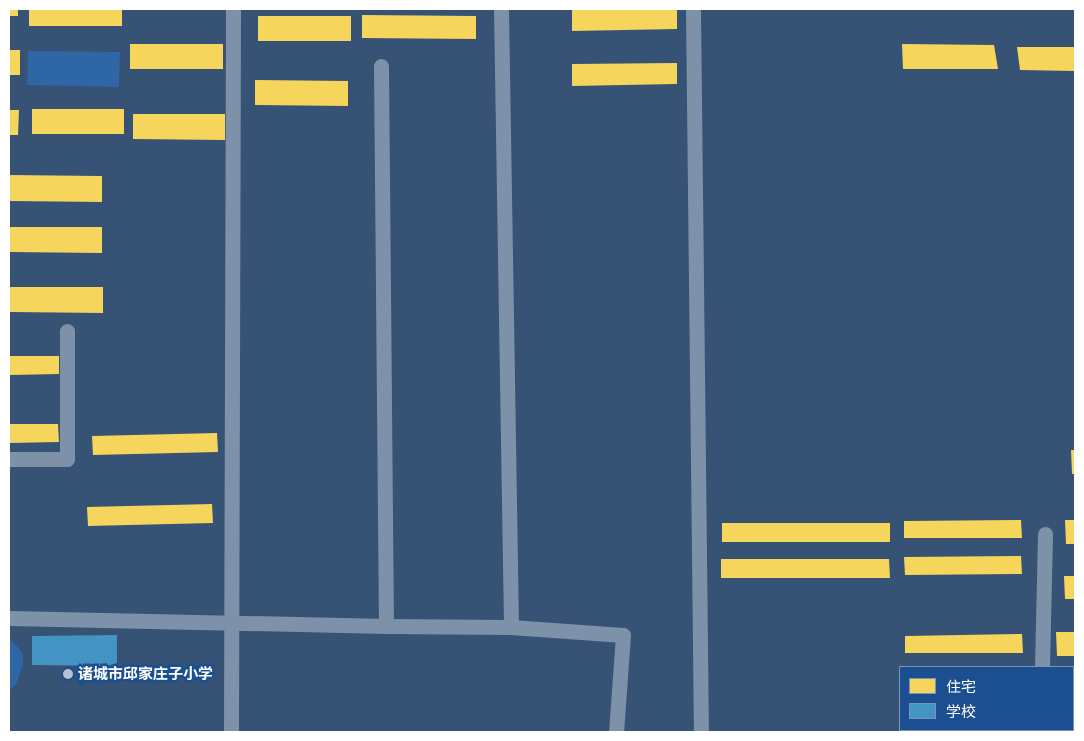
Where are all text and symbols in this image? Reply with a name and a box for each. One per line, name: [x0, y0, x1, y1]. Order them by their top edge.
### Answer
place label: 诸城市邱家庄子小学: [78, 665, 213, 683]
legend: [899, 666, 1074, 731]
marker: 诸城市邱家庄子小学: [62, 668, 74, 680]
text: 住宅: [946, 677, 976, 696]
text: 学校: [946, 702, 976, 721]

